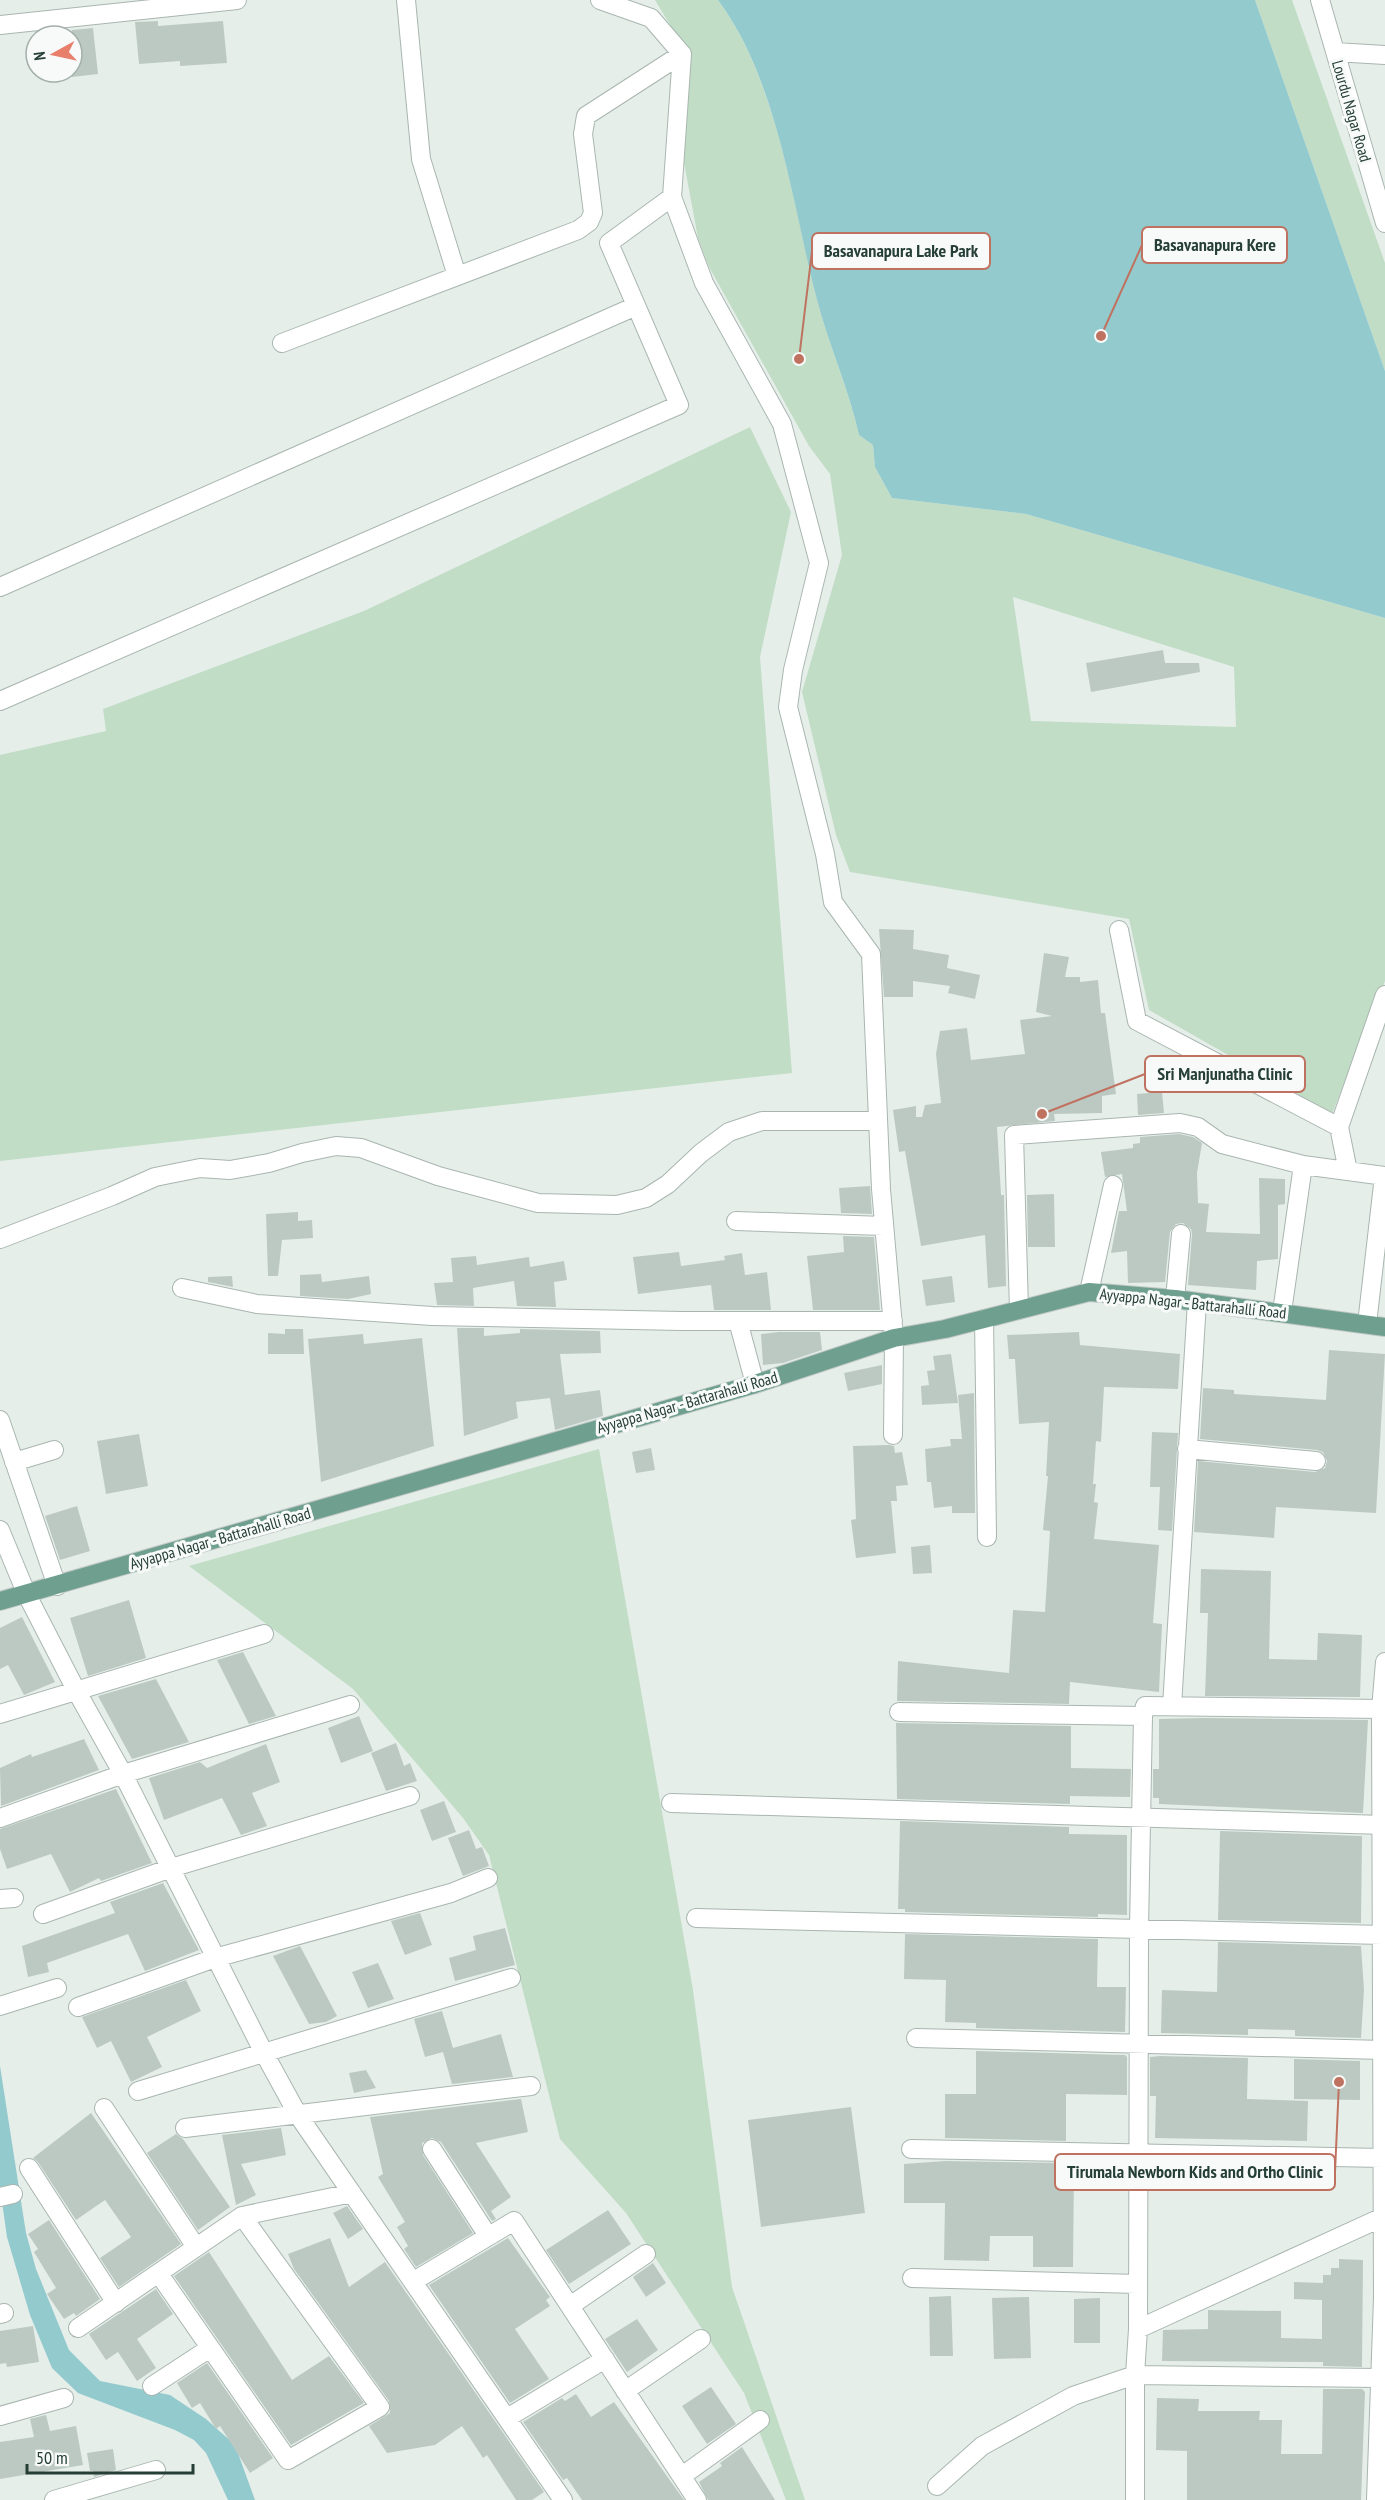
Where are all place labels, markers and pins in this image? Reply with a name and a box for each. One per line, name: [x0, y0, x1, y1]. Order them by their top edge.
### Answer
callout: Basavanapura Kere: [1142, 227, 1287, 263]
callout: Basavanapura Lake Park: [812, 233, 990, 269]
callout: Sri Manjunatha Clinic: [1145, 1056, 1305, 1092]
callout: Tirumala Newborn Kids and Ortho Clinic: [1055, 2154, 1335, 2190]

